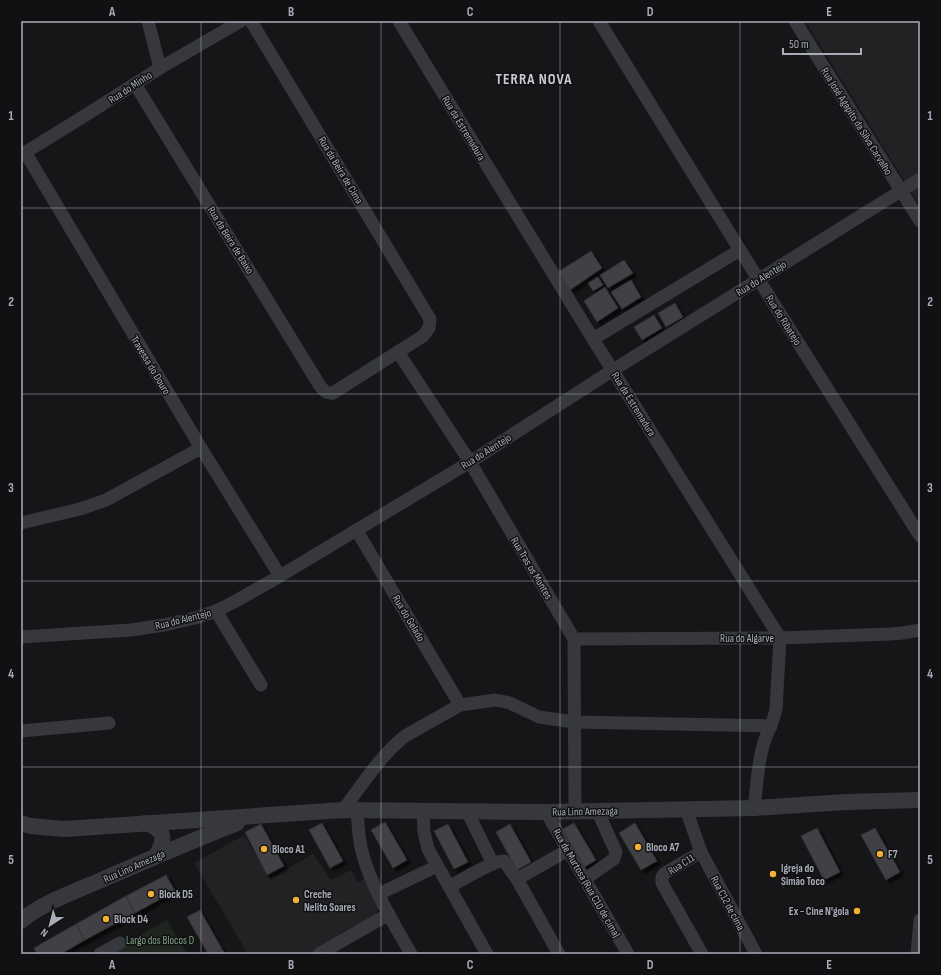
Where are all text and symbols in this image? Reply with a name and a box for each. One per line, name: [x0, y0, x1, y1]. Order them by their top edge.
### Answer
text: A: [108, 4, 116, 20]
text: B: [288, 4, 294, 20]
text: C: [467, 4, 474, 20]
text: D: [647, 4, 654, 20]
text: E: [826, 4, 832, 20]
scale bar: [783, 30, 861, 56]
text: 50 m: [789, 37, 809, 52]
street label: Rua José Agapito da Silva Carvalho: [818, 65, 895, 178]
street label: Rua do Minho: [106, 68, 155, 106]
district label: TERRA NOVA: [496, 70, 572, 89]
street label: Rua da Estremadura: [439, 94, 488, 163]
text: 1: [8, 108, 14, 124]
text: 1: [927, 108, 933, 124]
street label: Rua da Beira de Cima: [315, 134, 366, 206]
street label: Rua da Beira de Baixo: [205, 204, 257, 277]
street label: Rua do Alentejo: [734, 258, 789, 299]
street label: Rua do Ribatejo: [763, 293, 804, 348]
text: 2: [8, 294, 14, 310]
text: 2: [927, 294, 933, 310]
street label: Travessa do Douro: [128, 334, 173, 397]
street label: Rua da Estremadura: [609, 370, 658, 439]
street label: Rua do Alentejo: [459, 431, 514, 472]
text: 3: [8, 480, 14, 496]
text: 3: [927, 480, 933, 496]
street label: Rua Tras os Montes: [508, 535, 555, 602]
street label: Rua do Gelado: [390, 593, 428, 644]
street label: Rua do Alentejo: [154, 606, 213, 633]
street label: Rua do Algarve: [720, 632, 774, 645]
text: 4: [8, 666, 14, 682]
text: 4: [927, 666, 933, 682]
street label: Rua Lino Amezaga: [552, 804, 618, 819]
street label: Rua de Murtosa (Rua C10 de cima): [550, 827, 623, 940]
place label: Bloco A7: [646, 841, 680, 854]
marker: Bloco A7: [633, 842, 643, 852]
place label: Bloco A1: [272, 843, 306, 856]
marker: Bloco A1: [259, 844, 269, 854]
street label: Rua Lino Amezaga: [101, 847, 167, 886]
place label: F7: [888, 848, 898, 861]
marker: F7: [875, 849, 885, 859]
street label: Rua C11: [666, 851, 697, 878]
text: 5: [8, 852, 14, 868]
text: 5: [927, 852, 933, 868]
place label: Igreja do Simão Toco: [781, 862, 825, 888]
marker: Igreja do Simão Toco: [768, 869, 778, 879]
street label: Rua C12 de cima: [708, 874, 747, 933]
place label: Block D5: [159, 888, 193, 901]
place label: Creche Nelito Soares: [304, 888, 356, 914]
marker: Block D5: [146, 889, 156, 899]
marker: Creche Nelito Soares: [291, 895, 301, 905]
north arrow: [30, 905, 70, 945]
place label: Ex - Cine N'gola: [789, 905, 849, 918]
marker: Ex - Cine N'gola: [852, 906, 862, 916]
place label: Block D4: [114, 913, 148, 926]
marker: Block D4: [101, 914, 111, 924]
text: N: [38, 926, 51, 940]
park label: Largo dos Blocos D: [126, 934, 194, 947]
text: A: [108, 957, 116, 973]
text: B: [288, 957, 294, 973]
text: C: [467, 957, 474, 973]
text: D: [647, 957, 654, 973]
text: E: [826, 957, 832, 973]

